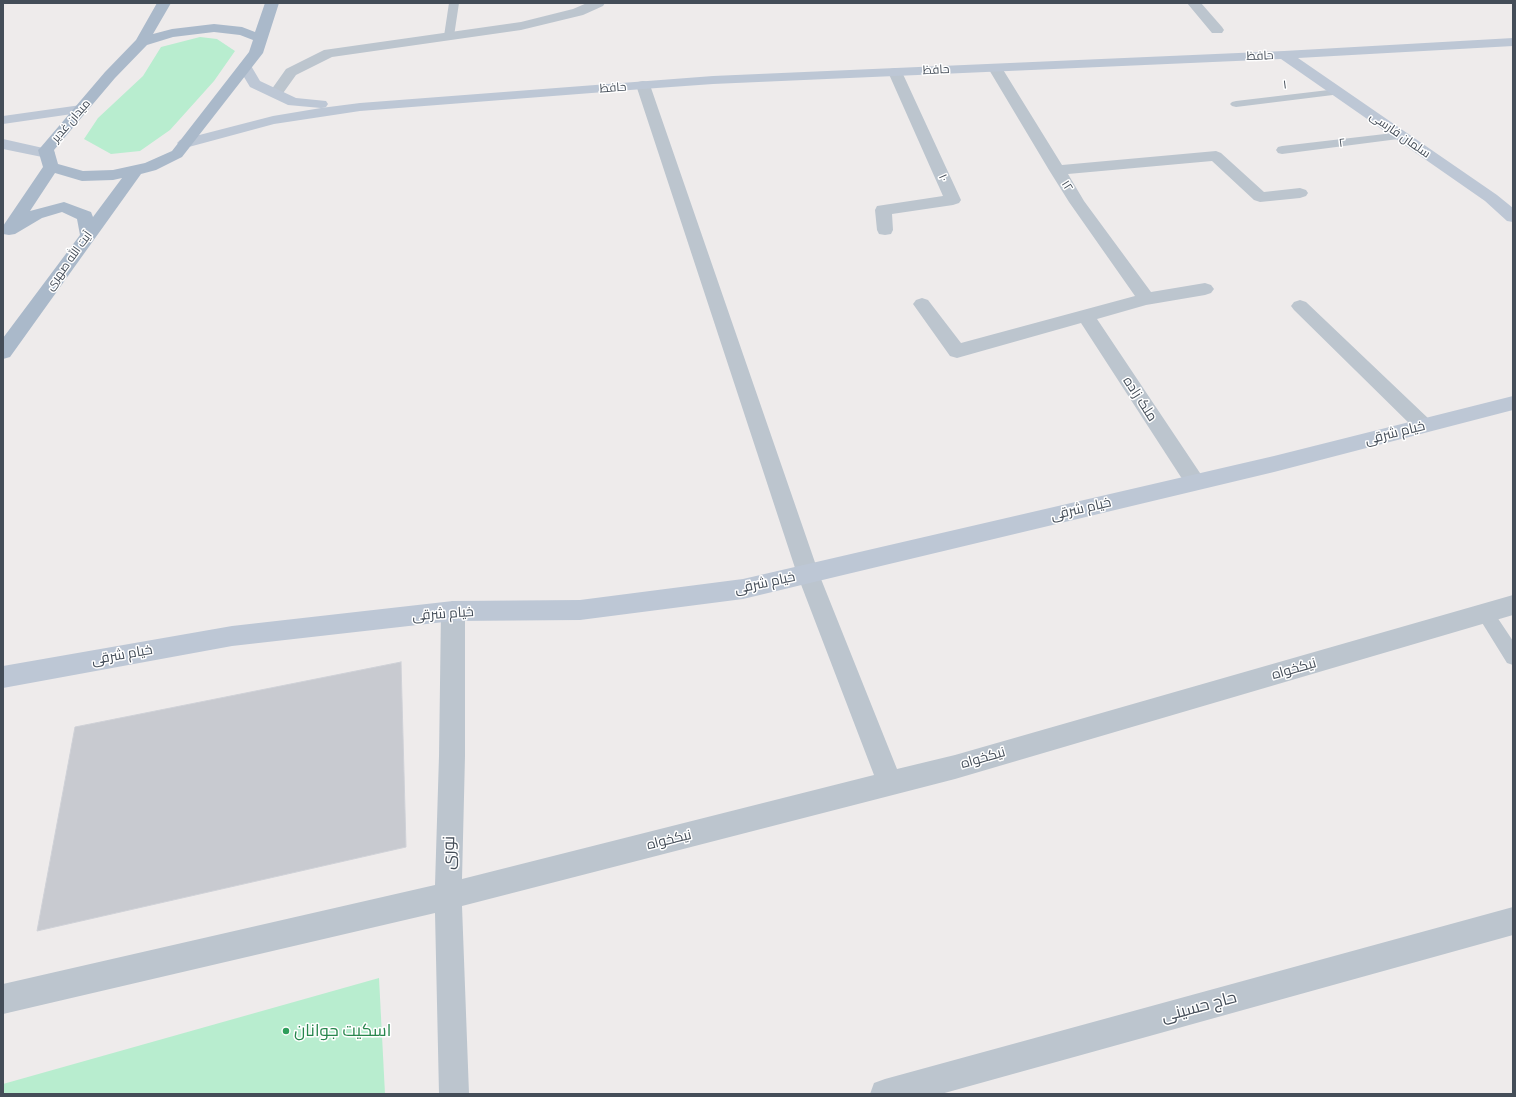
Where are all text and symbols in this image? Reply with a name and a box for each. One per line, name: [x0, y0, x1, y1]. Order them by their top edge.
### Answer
street label: حافظ: [1246, 48, 1274, 64]
street label: حافظ: [922, 62, 950, 78]
street label: ۱: [1282, 78, 1288, 92]
street label: حافظ: [599, 80, 627, 96]
street label: میدان غدیر: [49, 97, 93, 145]
street label: سلمان فارسی: [1367, 109, 1433, 161]
street label: ۲: [1338, 135, 1346, 151]
street label: ۱۰: [935, 172, 951, 184]
street label: ۱۲: [1058, 178, 1076, 194]
street label: آیت الله صهری: [43, 229, 95, 293]
street label: ملک زاده: [1119, 373, 1161, 425]
street label: خیام شرقی: [1363, 417, 1427, 449]
street label: خیام شرقی: [1049, 494, 1113, 524]
street label: خیام شرقی: [733, 568, 797, 598]
street label: خیام شرقی: [412, 603, 474, 625]
street label: خیام شرقی: [90, 641, 154, 669]
street label: نیکخواه: [1270, 655, 1318, 683]
street label: نیکخواه: [959, 744, 1007, 772]
street label: نیکخواه: [645, 826, 693, 854]
street label: نوری: [439, 836, 459, 870]
street label: حاج حسینی: [1159, 987, 1239, 1027]
place label: اسکیت جوانان: [294, 1021, 391, 1041]
marker: اسکیت جوانان: [281, 1026, 291, 1036]

